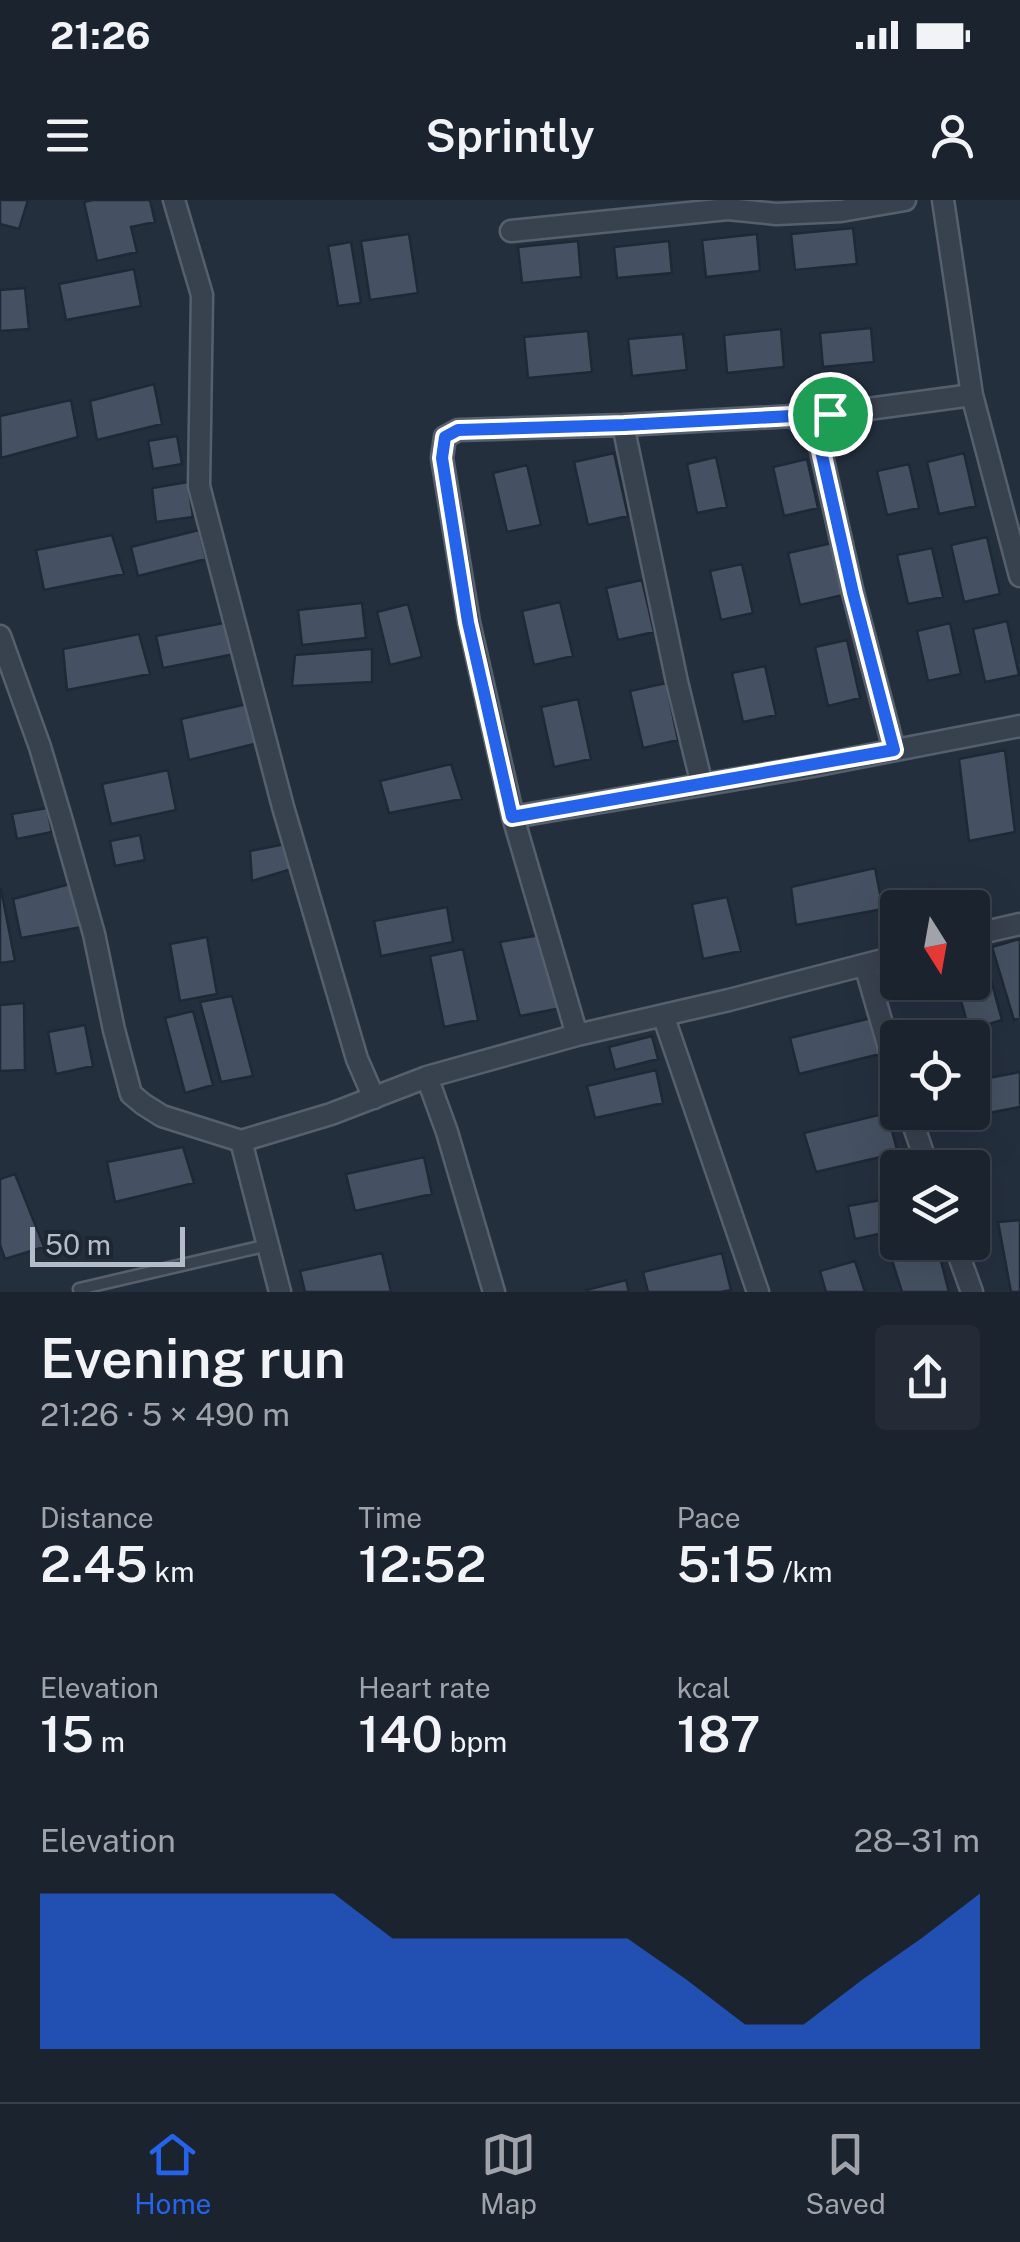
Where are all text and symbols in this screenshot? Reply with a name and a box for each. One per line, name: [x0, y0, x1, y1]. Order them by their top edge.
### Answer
text: 21:26: [50, 13, 151, 58]
icon: menu: [40, 108, 95, 163]
icon: person: [925, 108, 980, 163]
text: Sprintly: [425, 109, 595, 162]
pin: [788, 372, 873, 457]
icon: arrive: [803, 387, 858, 442]
north arrow: [880, 890, 990, 1000]
map controls: [880, 890, 990, 1260]
button: locate: [880, 1020, 990, 1130]
button: layers: [880, 1150, 990, 1260]
scale bar: [30, 1222, 185, 1266]
text: 50 m: [45, 1228, 111, 1261]
button: share: [875, 1325, 980, 1430]
text: Evening run: [40, 1326, 346, 1390]
text: 21:26 · 5 × 490 m: [40, 1396, 290, 1433]
text: Distance: [40, 1501, 154, 1534]
text: Time: [358, 1501, 422, 1534]
text: Pace: [677, 1501, 741, 1534]
text: 2.45: [40, 1534, 148, 1593]
text: 12:52: [358, 1534, 486, 1593]
text: 5:15: [677, 1534, 776, 1593]
text: km: [148, 1555, 194, 1588]
text: /km: [776, 1555, 833, 1588]
text: Elevation: [40, 1671, 159, 1704]
text: Heart rate: [358, 1671, 491, 1704]
text: kcal: [677, 1671, 731, 1704]
text: 15: [40, 1704, 94, 1763]
text: 140: [358, 1704, 443, 1763]
text: 187: [677, 1704, 760, 1763]
text: m: [94, 1725, 125, 1758]
text: bpm: [443, 1725, 507, 1758]
text: Elevation: [40, 1822, 176, 1859]
text: 28–31 m: [854, 1822, 980, 1859]
tab: Home: [134, 2127, 211, 2220]
tab: Map: [480, 2127, 537, 2220]
tab: Saved: [806, 2127, 886, 2220]

